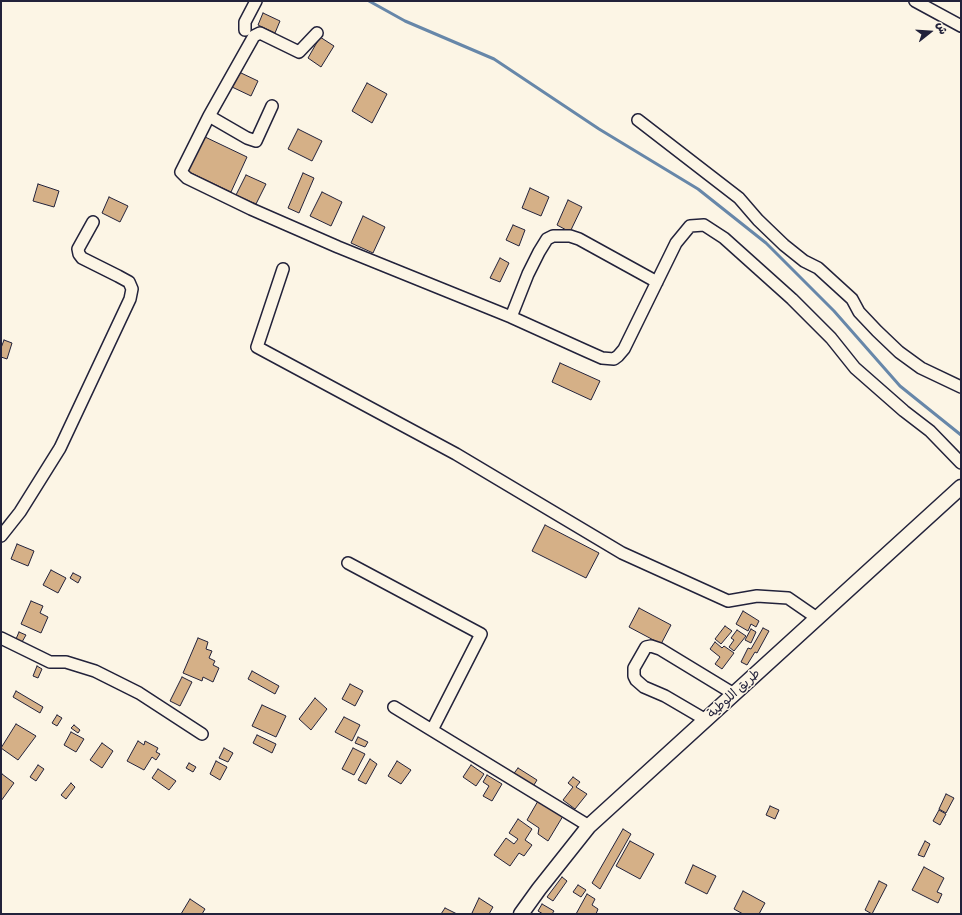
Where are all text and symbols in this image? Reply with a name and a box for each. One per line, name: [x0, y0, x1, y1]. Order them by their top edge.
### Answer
north arrow: [910, 12, 950, 52]
text: ش: [934, 21, 950, 36]
street label: طريق اللوطية: [704, 666, 764, 722]

